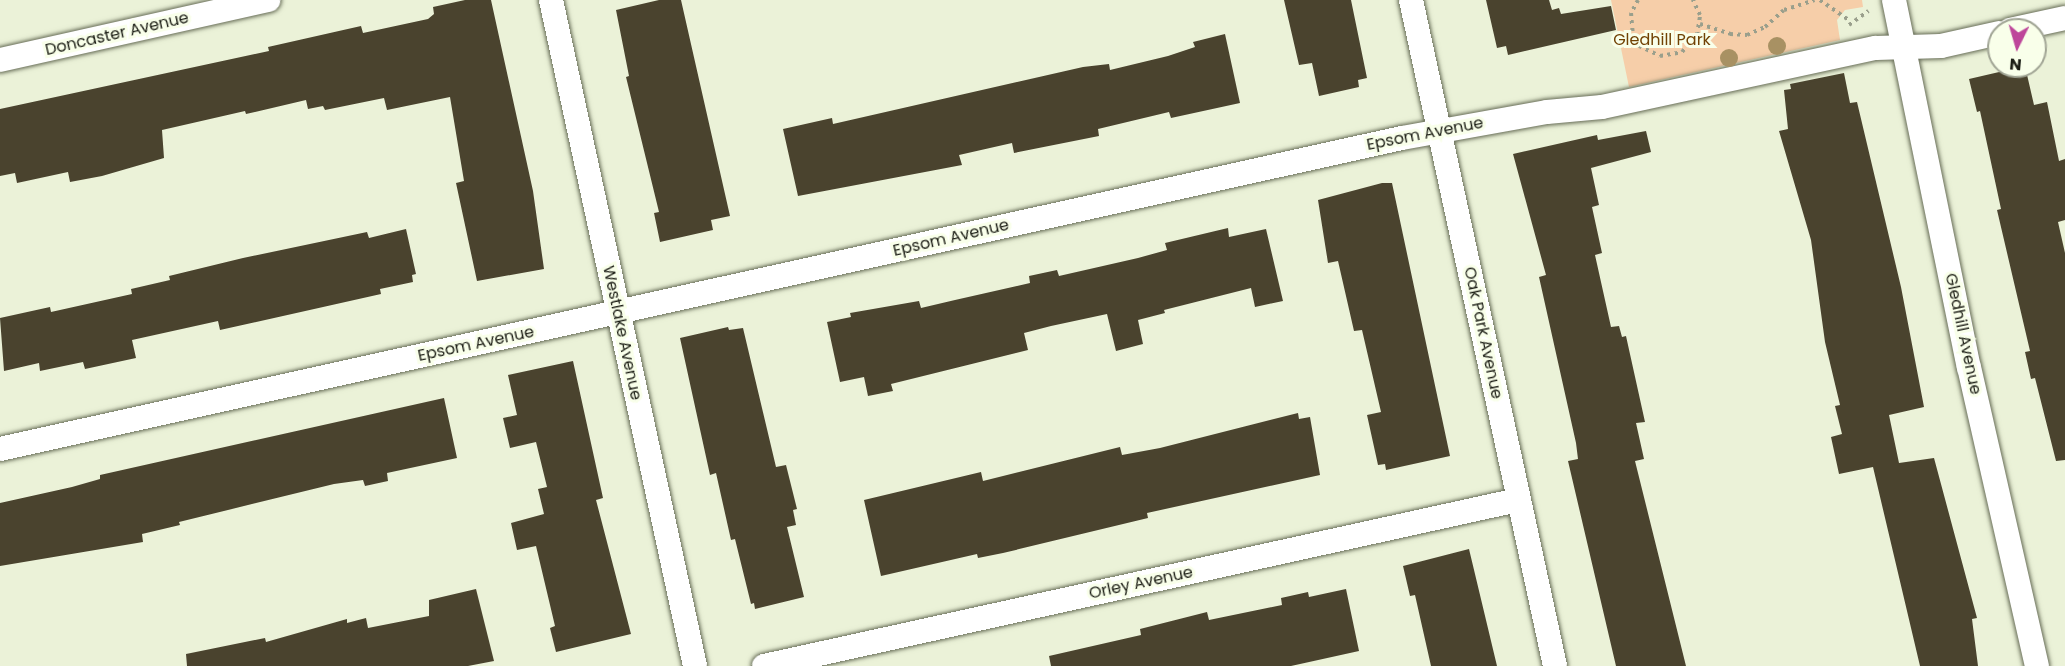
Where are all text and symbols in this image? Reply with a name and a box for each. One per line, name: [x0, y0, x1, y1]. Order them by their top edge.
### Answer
street label: Doncaster Avenue: [43, 8, 191, 60]
north arrow: [1987, 18, 2047, 78]
park label: Gledhill Park: [1613, 30, 1711, 50]
text: N: [2009, 52, 2023, 76]
street label: Epsom Avenue: [1365, 113, 1485, 155]
street label: Epsom Avenue: [891, 215, 1011, 261]
street label: Westlake Avenue: [598, 264, 646, 402]
street label: Oak Park Avenue: [1460, 265, 1506, 401]
street label: Gledhill Avenue: [1941, 272, 1985, 396]
street label: Epsom Avenue: [416, 322, 536, 366]
street label: Orley Avenue: [1087, 563, 1195, 603]

